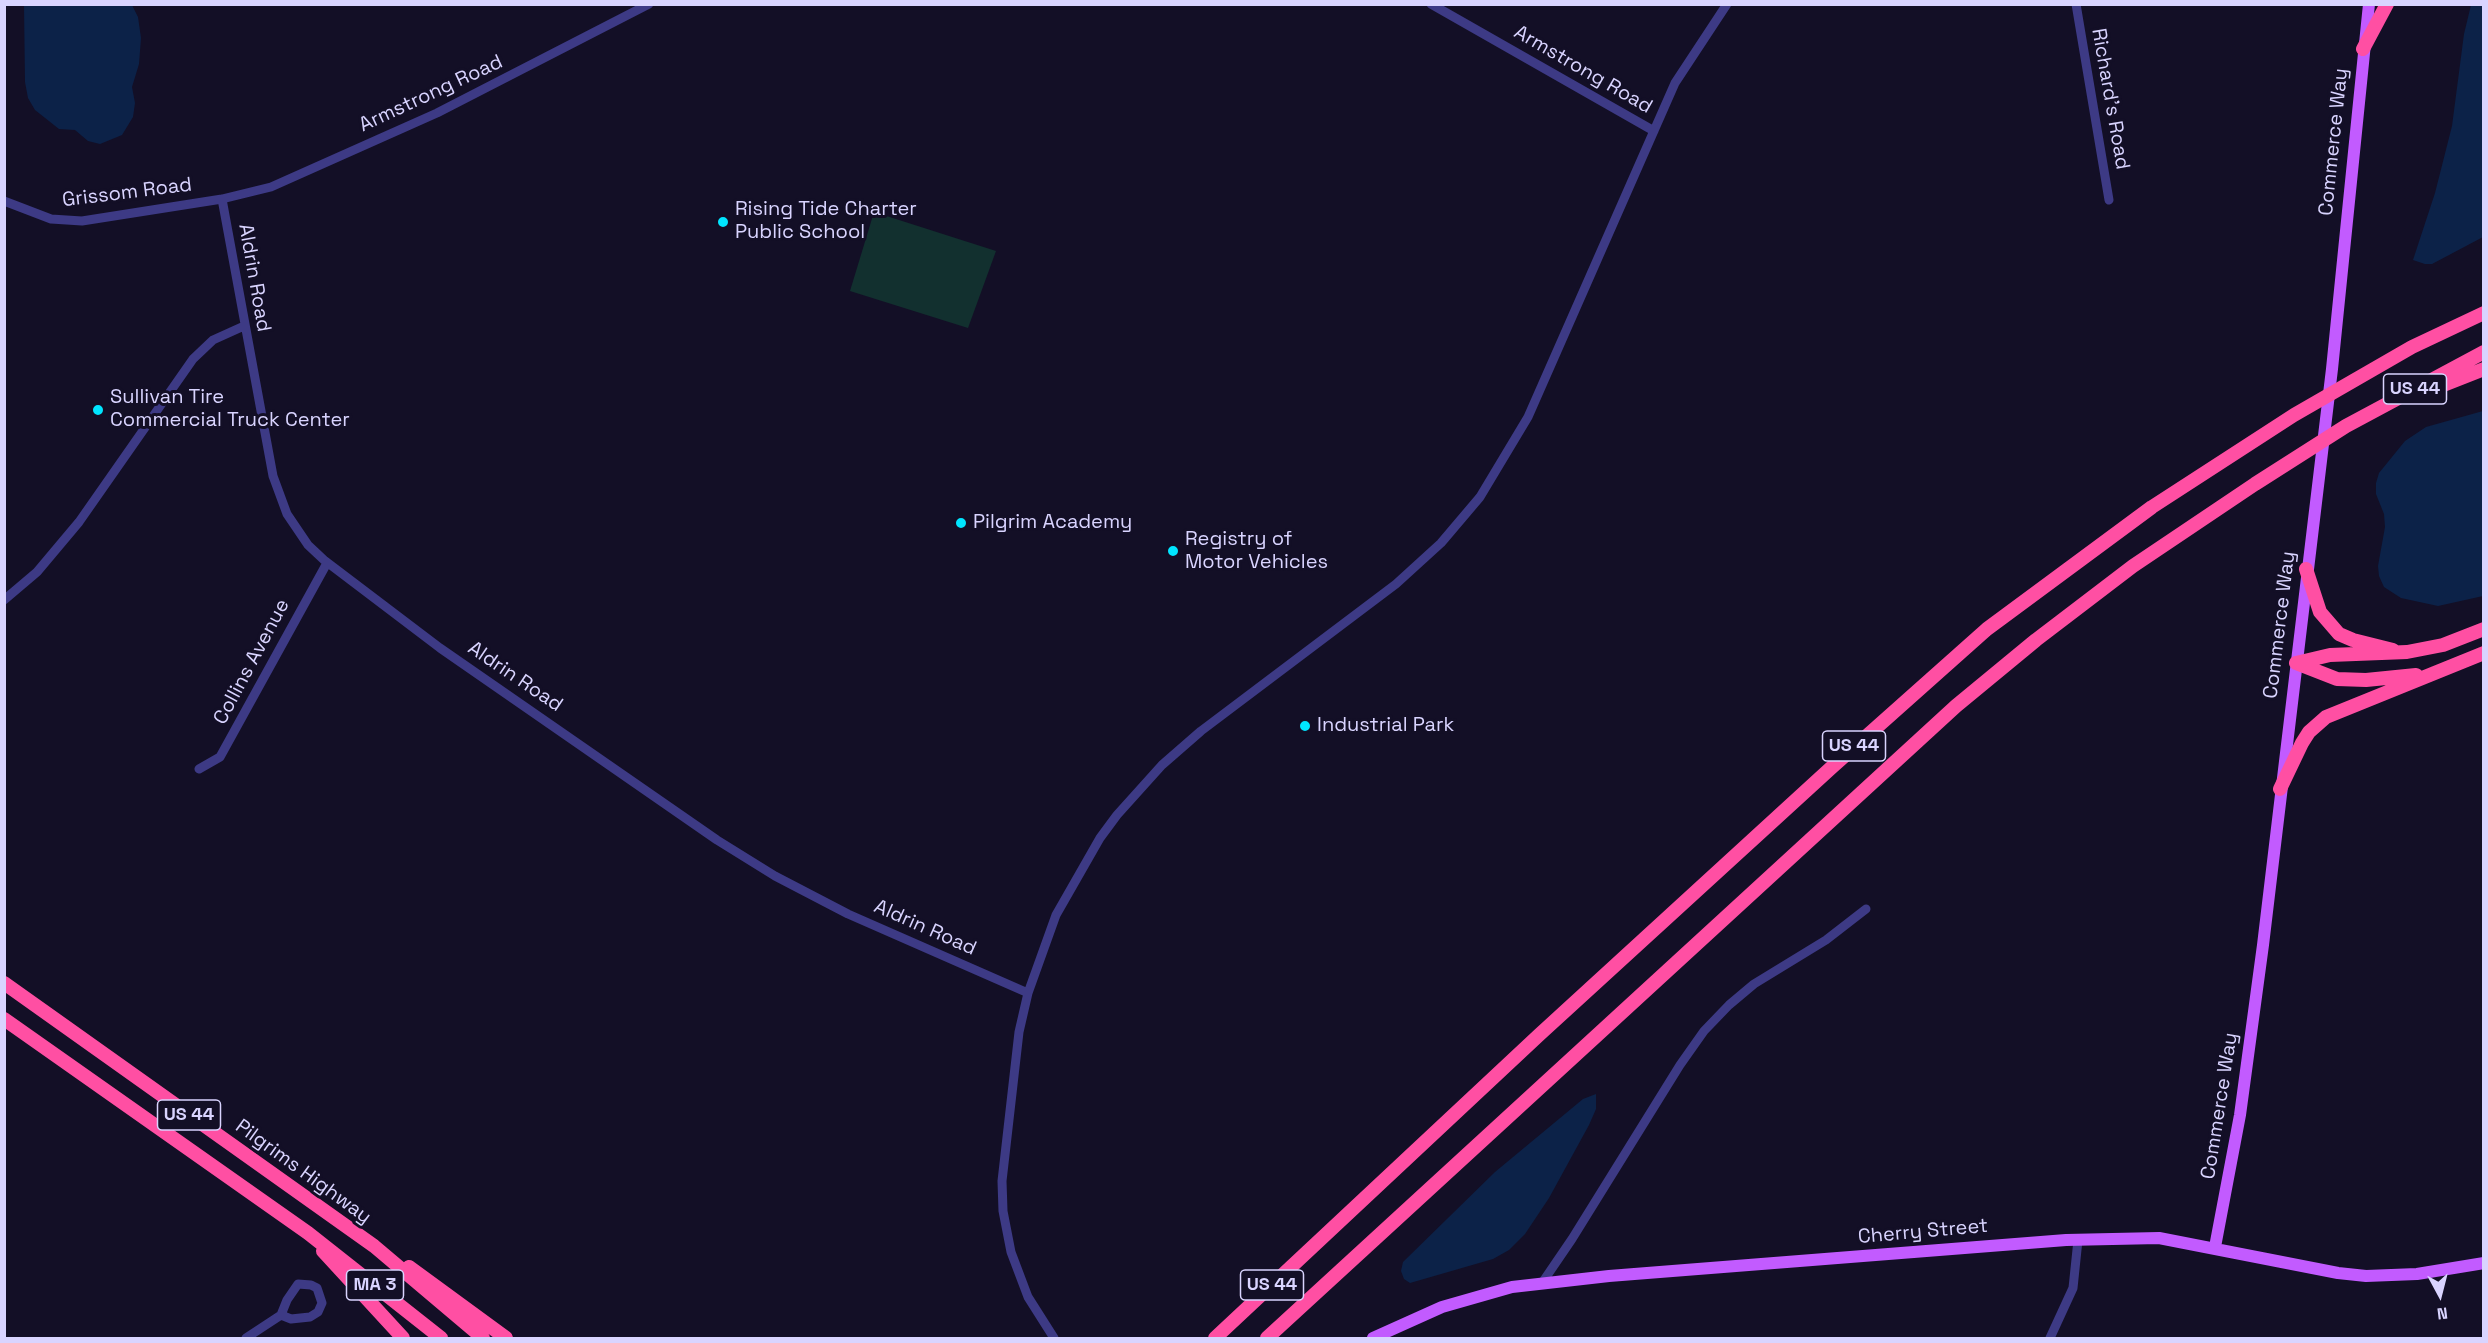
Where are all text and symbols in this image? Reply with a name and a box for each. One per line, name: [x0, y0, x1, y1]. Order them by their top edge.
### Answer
street label: Armstrong Road: [1510, 21, 1656, 119]
street label: Richard's Road: [2086, 26, 2134, 172]
street label: Armstrong Road: [355, 50, 507, 138]
street label: Commerce Way: [2314, 67, 2354, 217]
street label: Grissom Road: [61, 173, 193, 213]
place label: Rising Tide Charter Public School: [735, 198, 917, 245]
marker: Rising Tide Charter Public School: [716, 215, 730, 229]
street label: Aldrin Road: [233, 222, 275, 334]
road number: US 44: [2384, 374, 2446, 404]
place label: Sullivan Tire Commercial Truck Center: [110, 386, 350, 433]
marker: Sullivan Tire Commercial Truck Center: [91, 403, 105, 417]
place label: Pilgrim Academy: [973, 511, 1132, 535]
marker: Pilgrim Academy: [954, 516, 968, 530]
place label: Registry of Motor Vehicles: [1185, 528, 1328, 575]
marker: Registry of Motor Vehicles: [1166, 544, 1180, 558]
street label: Commerce Way: [2259, 550, 2301, 700]
street label: Collins Avenue: [209, 595, 295, 729]
street label: Aldrin Road: [463, 636, 567, 718]
place label: Industrial Park: [1317, 714, 1454, 738]
marker: Industrial Park: [1298, 719, 1312, 733]
road number: US 44: [1822, 731, 1886, 761]
street label: Aldrin Road: [870, 895, 980, 961]
street label: Commerce Way: [2197, 1031, 2243, 1181]
road number: US 44: [158, 1100, 220, 1130]
street label: Pilgrims Highway: [230, 1115, 376, 1229]
street label: Cherry Street: [1857, 1214, 1989, 1250]
north arrow: [2410, 1265, 2470, 1325]
road number: MA 3: [346, 1270, 404, 1300]
road number: US 44: [1240, 1270, 1304, 1300]
text: N: [2436, 1302, 2449, 1324]

